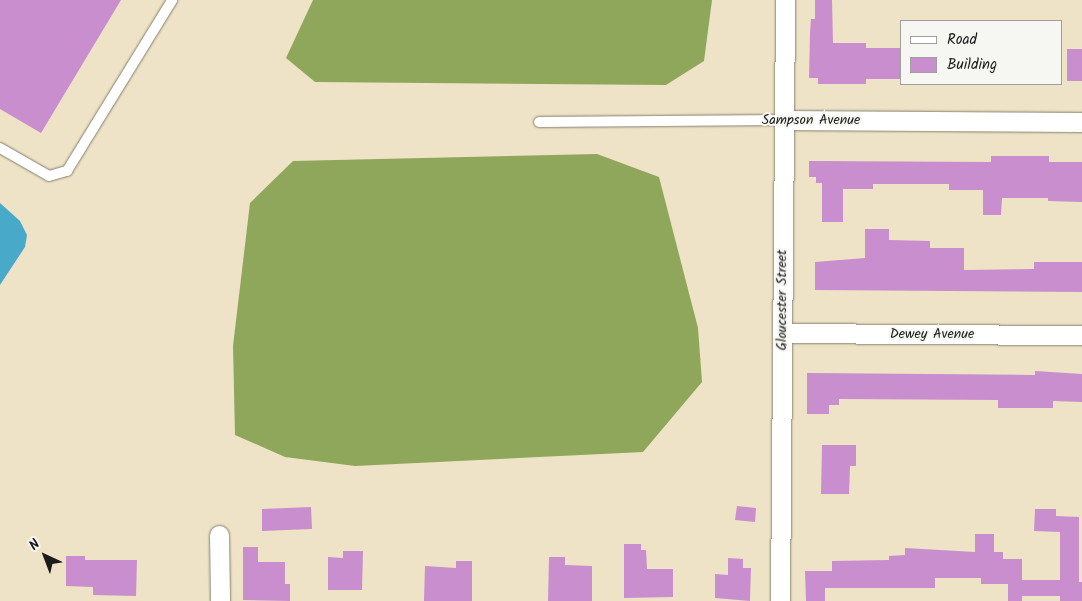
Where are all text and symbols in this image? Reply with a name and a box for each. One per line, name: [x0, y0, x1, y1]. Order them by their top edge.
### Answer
legend: [900, 20, 1062, 85]
text: Road: [947, 28, 977, 52]
text: Building: [947, 53, 997, 77]
street label: Sampson Avenue: [762, 112, 860, 128]
street label: Gloucester Street: [774, 249, 790, 351]
street label: Dewey Avenue: [890, 326, 974, 342]
north arrow: [20, 531, 70, 581]
text: N: [24, 534, 46, 556]

